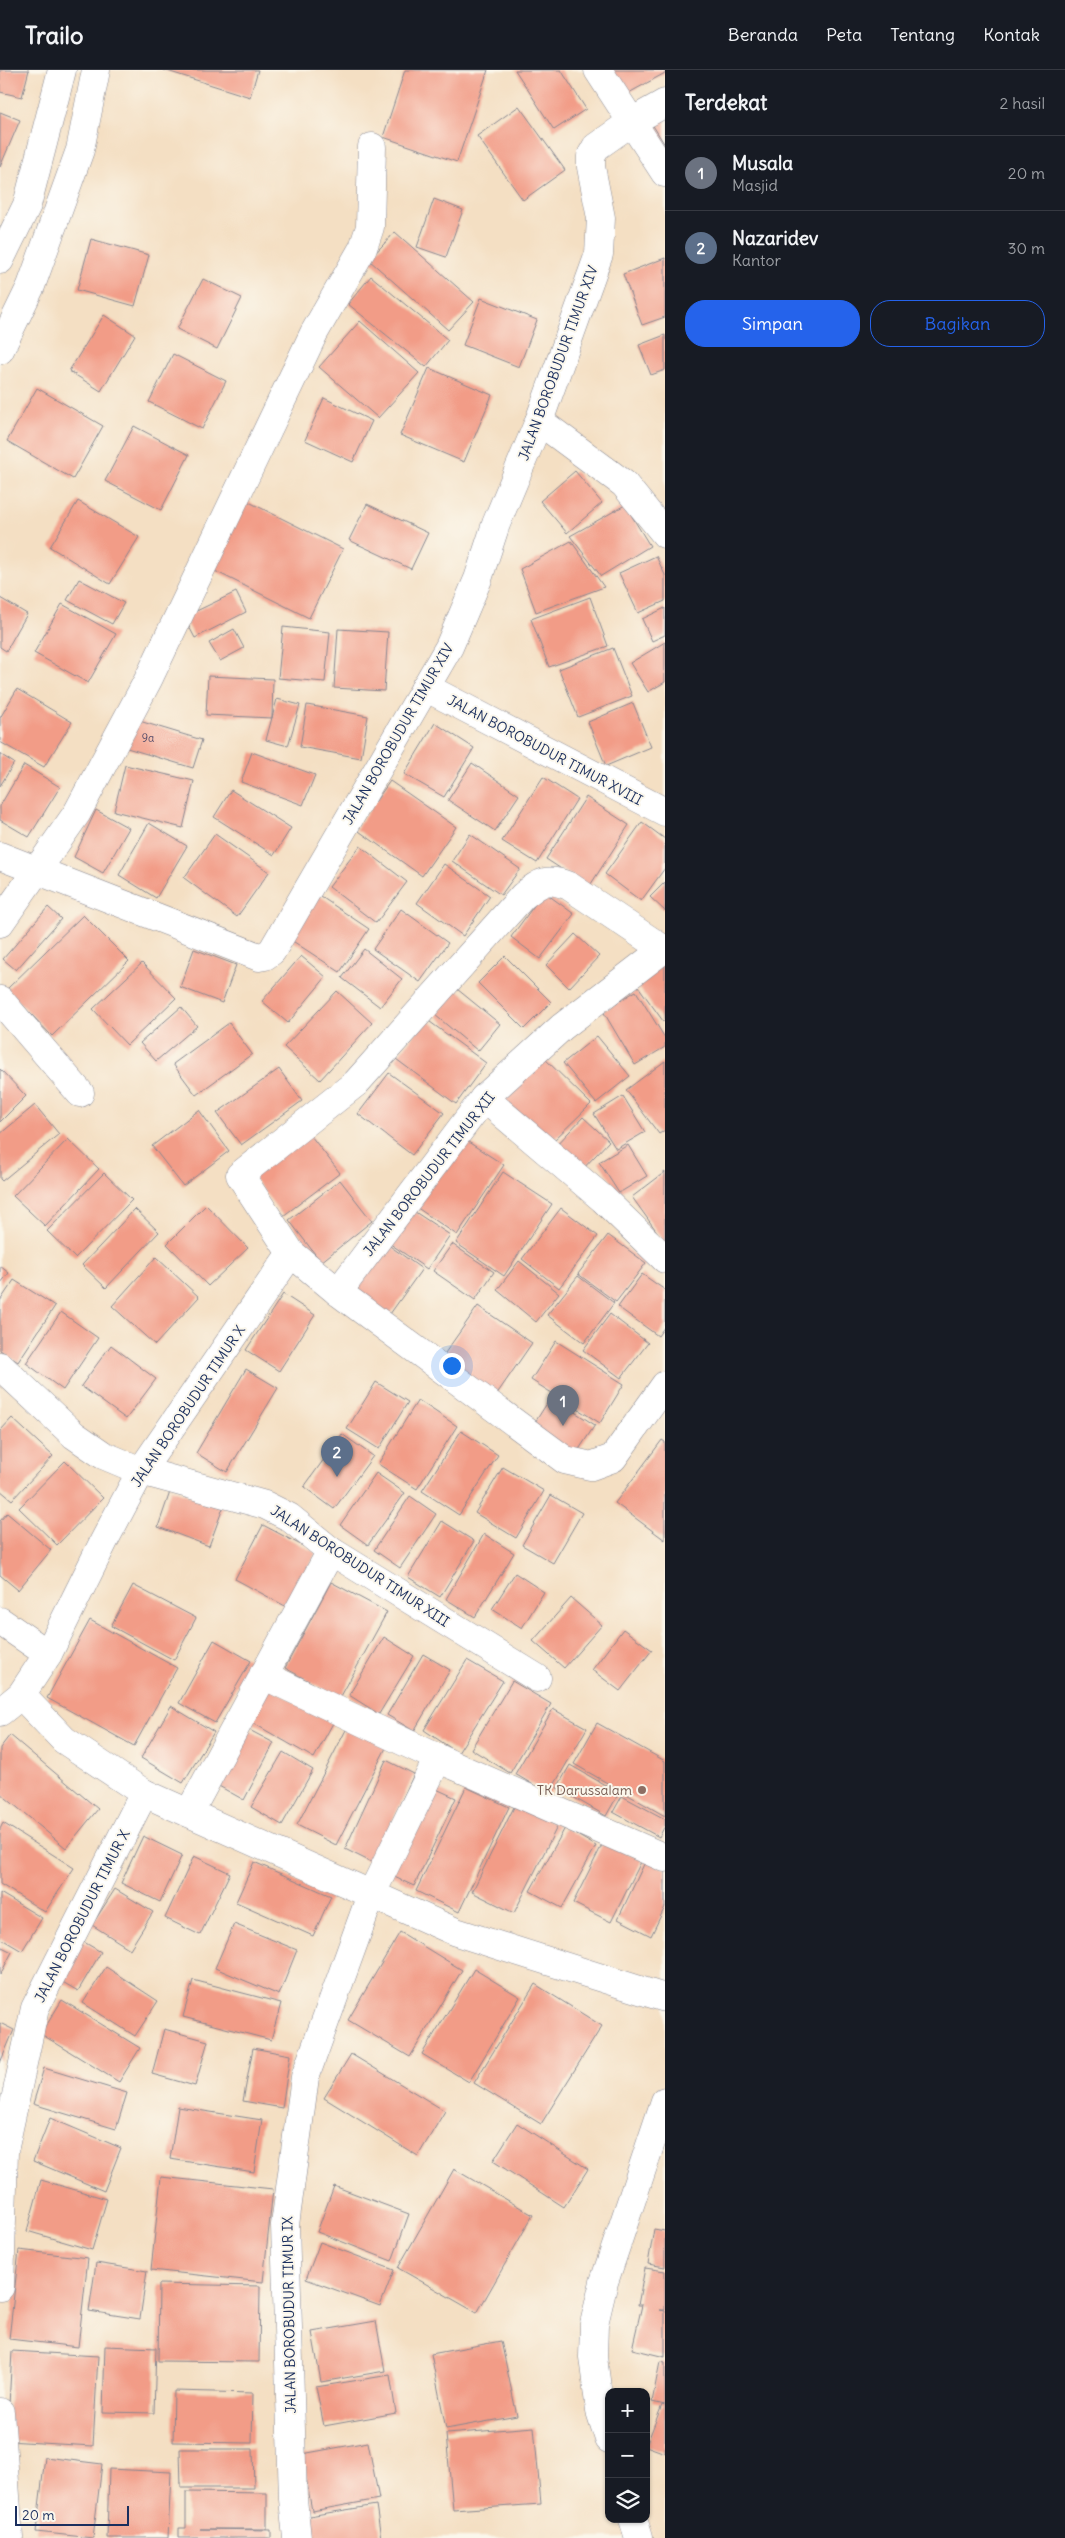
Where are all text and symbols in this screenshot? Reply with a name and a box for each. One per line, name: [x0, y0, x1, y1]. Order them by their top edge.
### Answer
text: Trailo: [25, 20, 83, 50]
text: Beranda: [728, 23, 798, 46]
text: Peta: [826, 23, 862, 46]
text: Tentang: [890, 23, 955, 46]
text: Kontak: [983, 23, 1040, 46]
text: Terdekat: [685, 89, 767, 116]
text: 2 hasil: [1000, 93, 1045, 113]
text: Musala: [732, 151, 793, 175]
text: 1: [698, 163, 704, 183]
text: 20 m: [1008, 163, 1045, 183]
text: Masjid: [732, 175, 778, 195]
text: Nazaridev: [732, 226, 818, 250]
text: 2: [697, 238, 705, 258]
text: 30 m: [1008, 238, 1045, 258]
text: Kantor: [732, 250, 781, 270]
street label: JALAN BOROBUDUR TIMUR XIV: [514, 263, 602, 463]
button: Simpan: [685, 300, 860, 347]
button: Bagikan: [870, 300, 1045, 347]
street label: JALAN BOROBUDUR TIMUR XIV: [339, 640, 457, 828]
street label: JALAN BOROBUDUR TIMUR XVIII: [444, 691, 646, 809]
house number: 9a: [142, 731, 154, 745]
street label: JALAN BOROBUDUR TIMUR XII: [359, 1088, 499, 1260]
street label: JALAN BOROBUDUR TIMUR X: [127, 1321, 249, 1490]
your location: [439, 1353, 465, 1379]
pin: 1: [547, 1385, 579, 1426]
pin: 2: [321, 1436, 353, 1477]
street label: JALAN BOROBUDUR TIMUR XIII: [267, 1501, 453, 1631]
place label: TK Darussalam: [537, 1781, 632, 1799]
marker: TK Darussalam: [636, 1784, 648, 1796]
street label: JALAN BOROBUDUR TIMUR X: [31, 1826, 134, 2005]
street label: JALAN BOROBUDUR TIMUR IX: [278, 2216, 300, 2414]
map controls: [605, 2388, 650, 2523]
button: +: [605, 2388, 650, 2433]
button: −: [605, 2433, 650, 2478]
button: layers: [605, 2478, 650, 2523]
scale bar: [15, 2503, 129, 2526]
text: 20 m: [22, 2506, 55, 2524]

